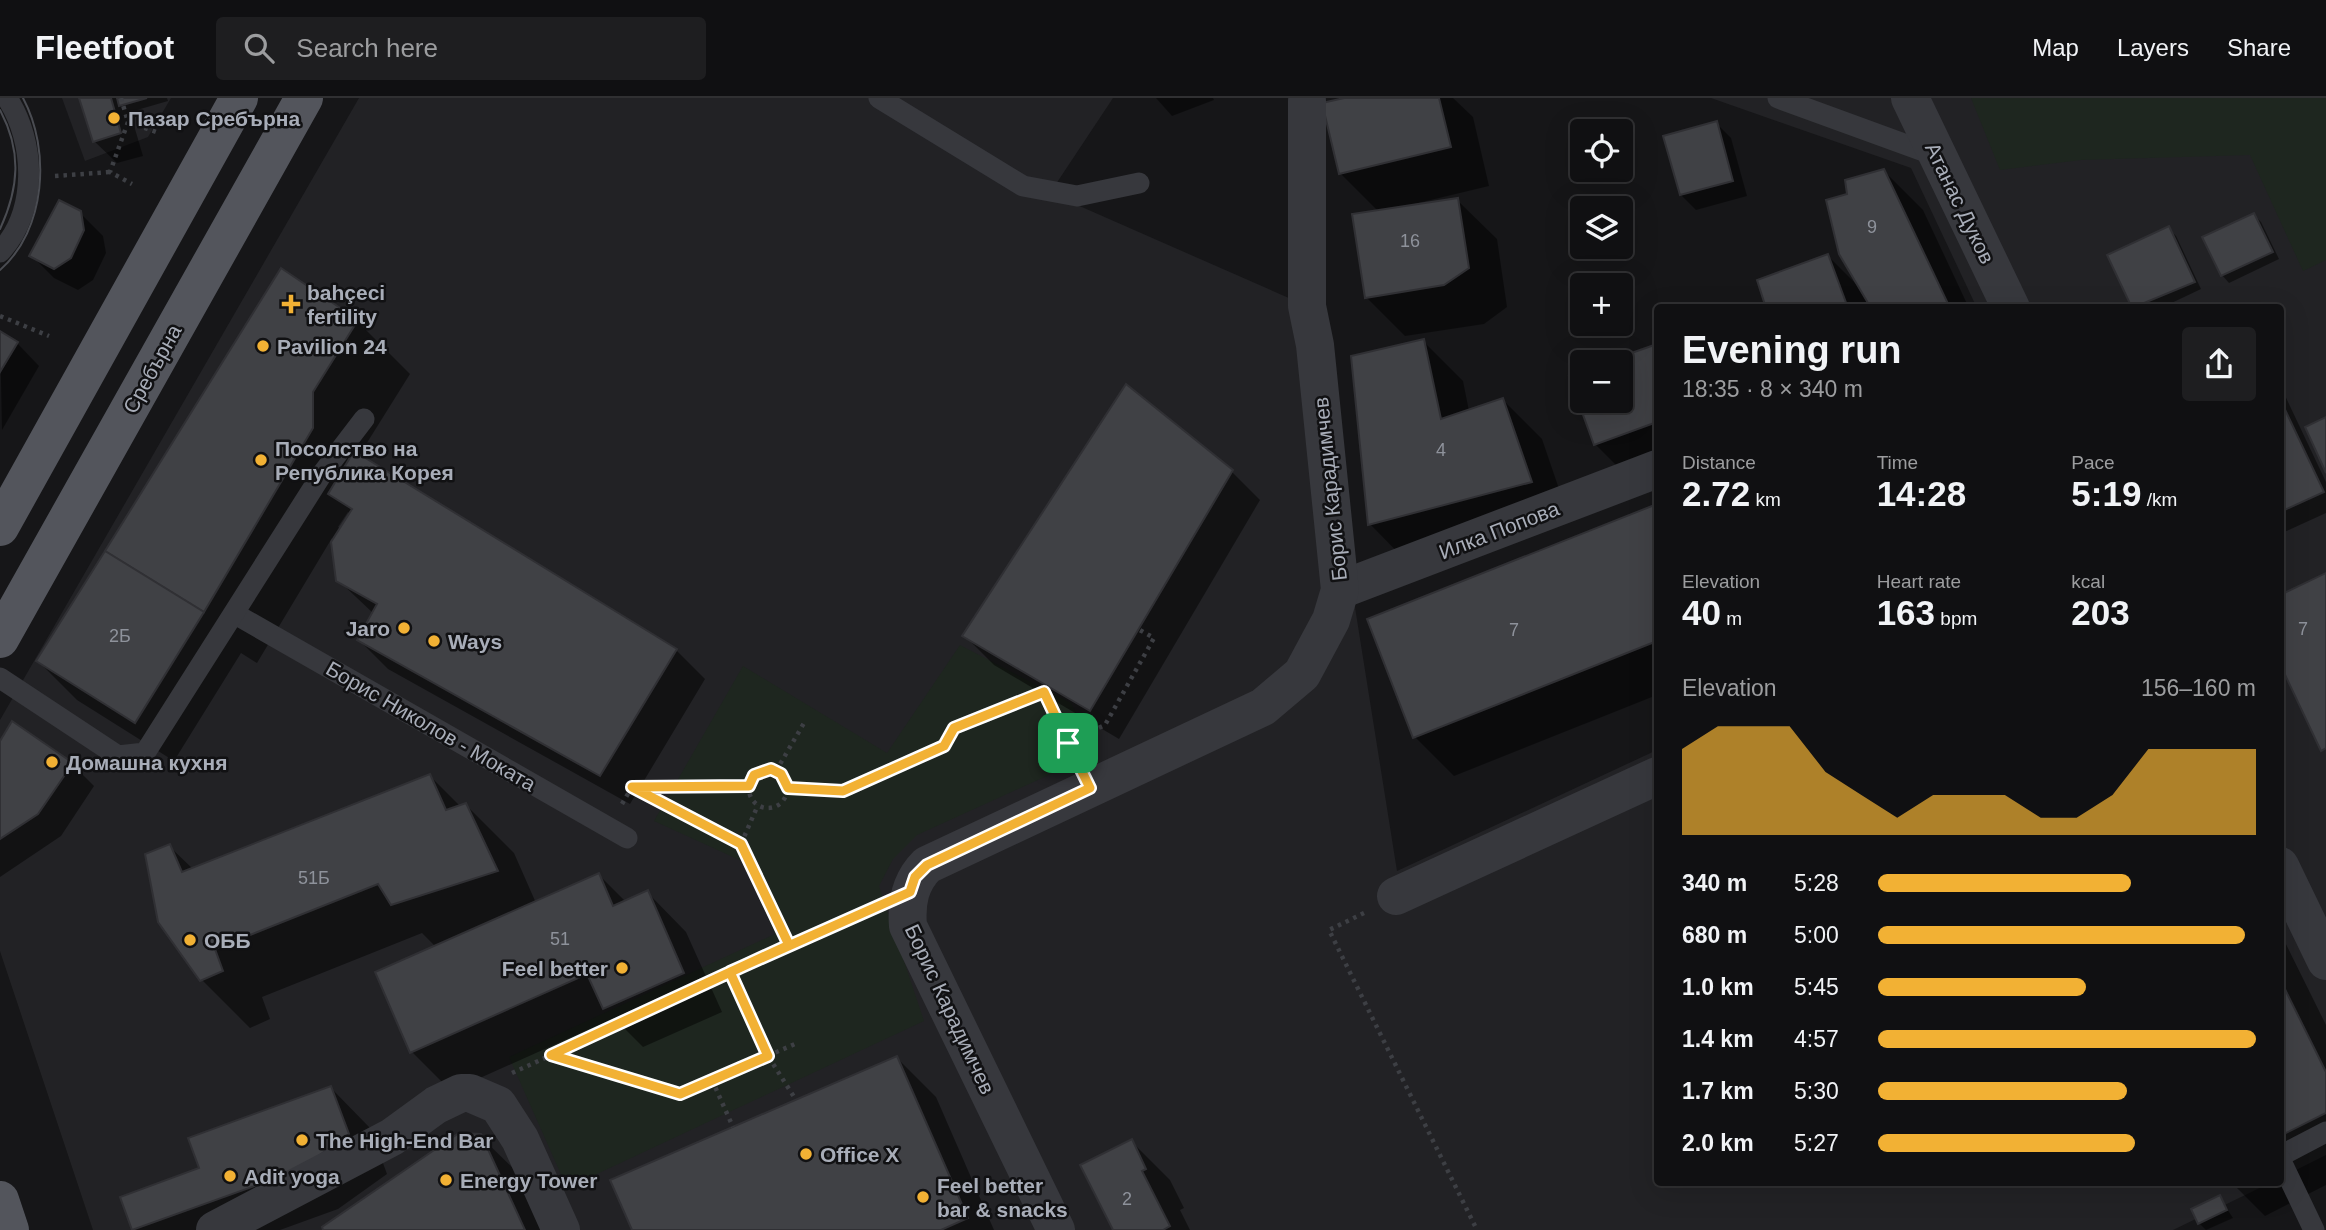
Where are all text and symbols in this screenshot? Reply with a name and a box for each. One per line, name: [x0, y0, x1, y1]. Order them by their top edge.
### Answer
search box: [216, 17, 706, 80]
text: Fleetfoot: [35, 29, 174, 66]
icon: search: [240, 29, 278, 67]
text: Search here: [296, 33, 438, 63]
text: Map: [2032, 34, 2079, 61]
text: Layers: [2117, 34, 2189, 61]
text: Share: [2227, 34, 2291, 61]
place label: Пазар Сребърна: [128, 107, 300, 130]
marker: Пазар Сребърна: [106, 110, 122, 126]
map controls: [1570, 119, 1633, 413]
button: locate: [1570, 119, 1633, 182]
street label: Атанас Дуков: [1921, 139, 1999, 267]
button: layers: [1570, 196, 1633, 259]
house number: 9: [1867, 217, 1877, 237]
house number: 16: [1400, 231, 1420, 251]
button: +: [1570, 273, 1633, 336]
place label: bahçeci fertility: [307, 281, 385, 328]
marker: bahçeci fertility: [281, 294, 301, 314]
street label: Сребърна: [118, 320, 186, 417]
button: share: [2182, 327, 2256, 401]
text: Evening run: [1682, 329, 1902, 371]
place label: Pavilion 24: [277, 335, 387, 358]
marker: Pavilion 24: [255, 338, 271, 354]
button: −: [1570, 350, 1633, 413]
text: 18:35 · 8 × 340 m: [1682, 376, 1863, 402]
street label: Борис Карадимчев: [1309, 396, 1351, 582]
place label: Посолство на Република Корея: [275, 437, 454, 484]
house number: 4: [1436, 440, 1446, 460]
marker: Посолство на Република Корея: [253, 452, 269, 468]
text: Distance: [1682, 452, 1756, 473]
text: Time: [1877, 452, 1918, 473]
text: Pace: [2071, 452, 2115, 473]
text: 2.72: [1682, 474, 1750, 513]
text: 14:28: [1877, 474, 1966, 513]
text: 5:19: [2071, 474, 2141, 513]
text: km: [1750, 489, 1781, 510]
text: /km: [2141, 489, 2177, 510]
street label: Илка Попова: [1436, 496, 1563, 563]
text: Elevation: [1682, 571, 1760, 592]
text: Heart rate: [1877, 571, 1961, 592]
text: kcal: [2071, 571, 2105, 592]
text: 40: [1682, 593, 1721, 632]
text: 163: [1877, 593, 1935, 632]
text: 203: [2071, 593, 2130, 632]
text: m: [1721, 608, 1742, 629]
text: bpm: [1935, 608, 1977, 629]
place label: Jaro: [346, 617, 390, 640]
house number: 7: [2298, 619, 2308, 639]
marker: Jaro: [396, 620, 412, 636]
house number: 7: [1509, 620, 1519, 640]
house number: 2Б: [109, 626, 131, 646]
place label: Ways: [448, 630, 502, 653]
marker: Ways: [426, 633, 442, 649]
street label: Борис Николов - Моката: [322, 657, 540, 796]
text: Elevation: [1682, 675, 1777, 701]
text: 156–160 m: [2141, 675, 2256, 701]
pin: [1038, 713, 1098, 773]
icon: arrive: [1049, 724, 1087, 762]
place label: Домашна кухня: [66, 751, 227, 774]
marker: Домашна кухня: [44, 754, 60, 770]
house number: 51Б: [298, 868, 330, 888]
text: 340 m: [1682, 870, 1747, 896]
text: 5:28: [1794, 870, 1839, 896]
street label: Борис Карадимчев: [901, 920, 999, 1098]
text: 680 m: [1682, 922, 1747, 948]
text: 5:00: [1794, 922, 1839, 948]
place label: ОББ: [204, 929, 251, 952]
house number: 51: [550, 929, 570, 949]
marker: ОББ: [182, 932, 198, 948]
place label: Feel better: [502, 957, 608, 980]
marker: Feel better: [614, 960, 630, 976]
text: 1.0 km: [1682, 974, 1754, 1000]
text: 5:45: [1794, 974, 1839, 1000]
text: 1.4 km: [1682, 1026, 1754, 1052]
text: 4:57: [1794, 1026, 1839, 1052]
text: 1.7 km: [1682, 1078, 1754, 1104]
text: 5:30: [1794, 1078, 1839, 1104]
place label: The High-End Bar: [316, 1129, 493, 1152]
text: 2.0 km: [1682, 1130, 1754, 1156]
text: 5:27: [1794, 1130, 1839, 1156]
marker: The High-End Bar: [294, 1132, 310, 1148]
place label: Office X: [820, 1143, 899, 1166]
marker: Office X: [798, 1146, 814, 1162]
place label: Adit yoga: [244, 1165, 340, 1188]
marker: Adit yoga: [222, 1168, 238, 1184]
place label: Energy Tower: [460, 1169, 597, 1192]
marker: Energy Tower: [438, 1172, 454, 1188]
place label: Feel better bar & snacks: [937, 1174, 1068, 1221]
marker: Feel better bar & snacks: [915, 1189, 931, 1205]
house number: 2: [1122, 1189, 1132, 1209]

